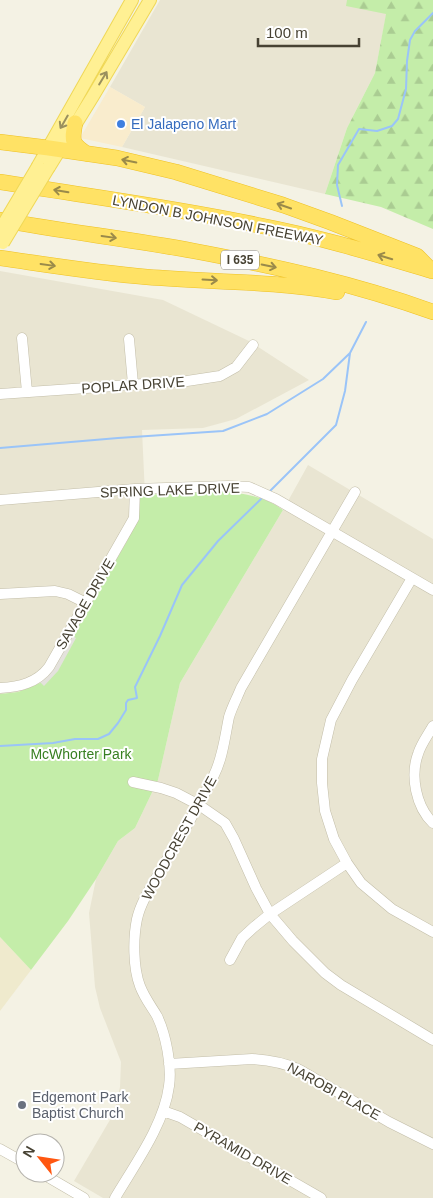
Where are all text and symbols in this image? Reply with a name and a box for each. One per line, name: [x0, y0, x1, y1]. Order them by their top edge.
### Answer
scale bar: [258, 15, 359, 47]
text: 100 m: [266, 24, 308, 41]
one-way arrow: [99, 72, 109, 86]
one-way arrow: [58, 114, 68, 129]
place label: El Jalapeno Mart: [131, 116, 236, 132]
marker: El Jalapeno Mart: [115, 118, 127, 130]
one-way arrow: [121, 155, 137, 165]
one-way arrow: [53, 186, 69, 196]
street label: LYNDON B JOHNSON FREEWAY: [111, 192, 325, 248]
one-way arrow: [277, 201, 293, 210]
one-way arrow: [101, 233, 117, 243]
road number: I 635: [221, 250, 259, 270]
one-way arrow: [378, 252, 394, 262]
one-way arrow: [40, 260, 56, 270]
one-way arrow: [261, 262, 277, 271]
one-way arrow: [202, 275, 218, 285]
street label: POPLAR DRIVE: [81, 373, 185, 397]
street label: SPRING LAKE DRIVE: [100, 480, 240, 500]
street label: SAVAGE DRIVE: [53, 556, 117, 652]
park label: McWhorter Park: [30, 746, 133, 762]
street label: WOODCREST DRIVE: [138, 773, 220, 903]
street label: NAROBI PLACE: [285, 1059, 383, 1123]
place label: Edgemont Park Baptist Church: [32, 1089, 129, 1121]
marker: Edgemont Park Baptist Church: [16, 1099, 28, 1111]
street label: PYRAMID DRIVE: [191, 1118, 295, 1188]
north arrow: [15, 1133, 65, 1183]
text: N: [19, 1143, 38, 1160]

